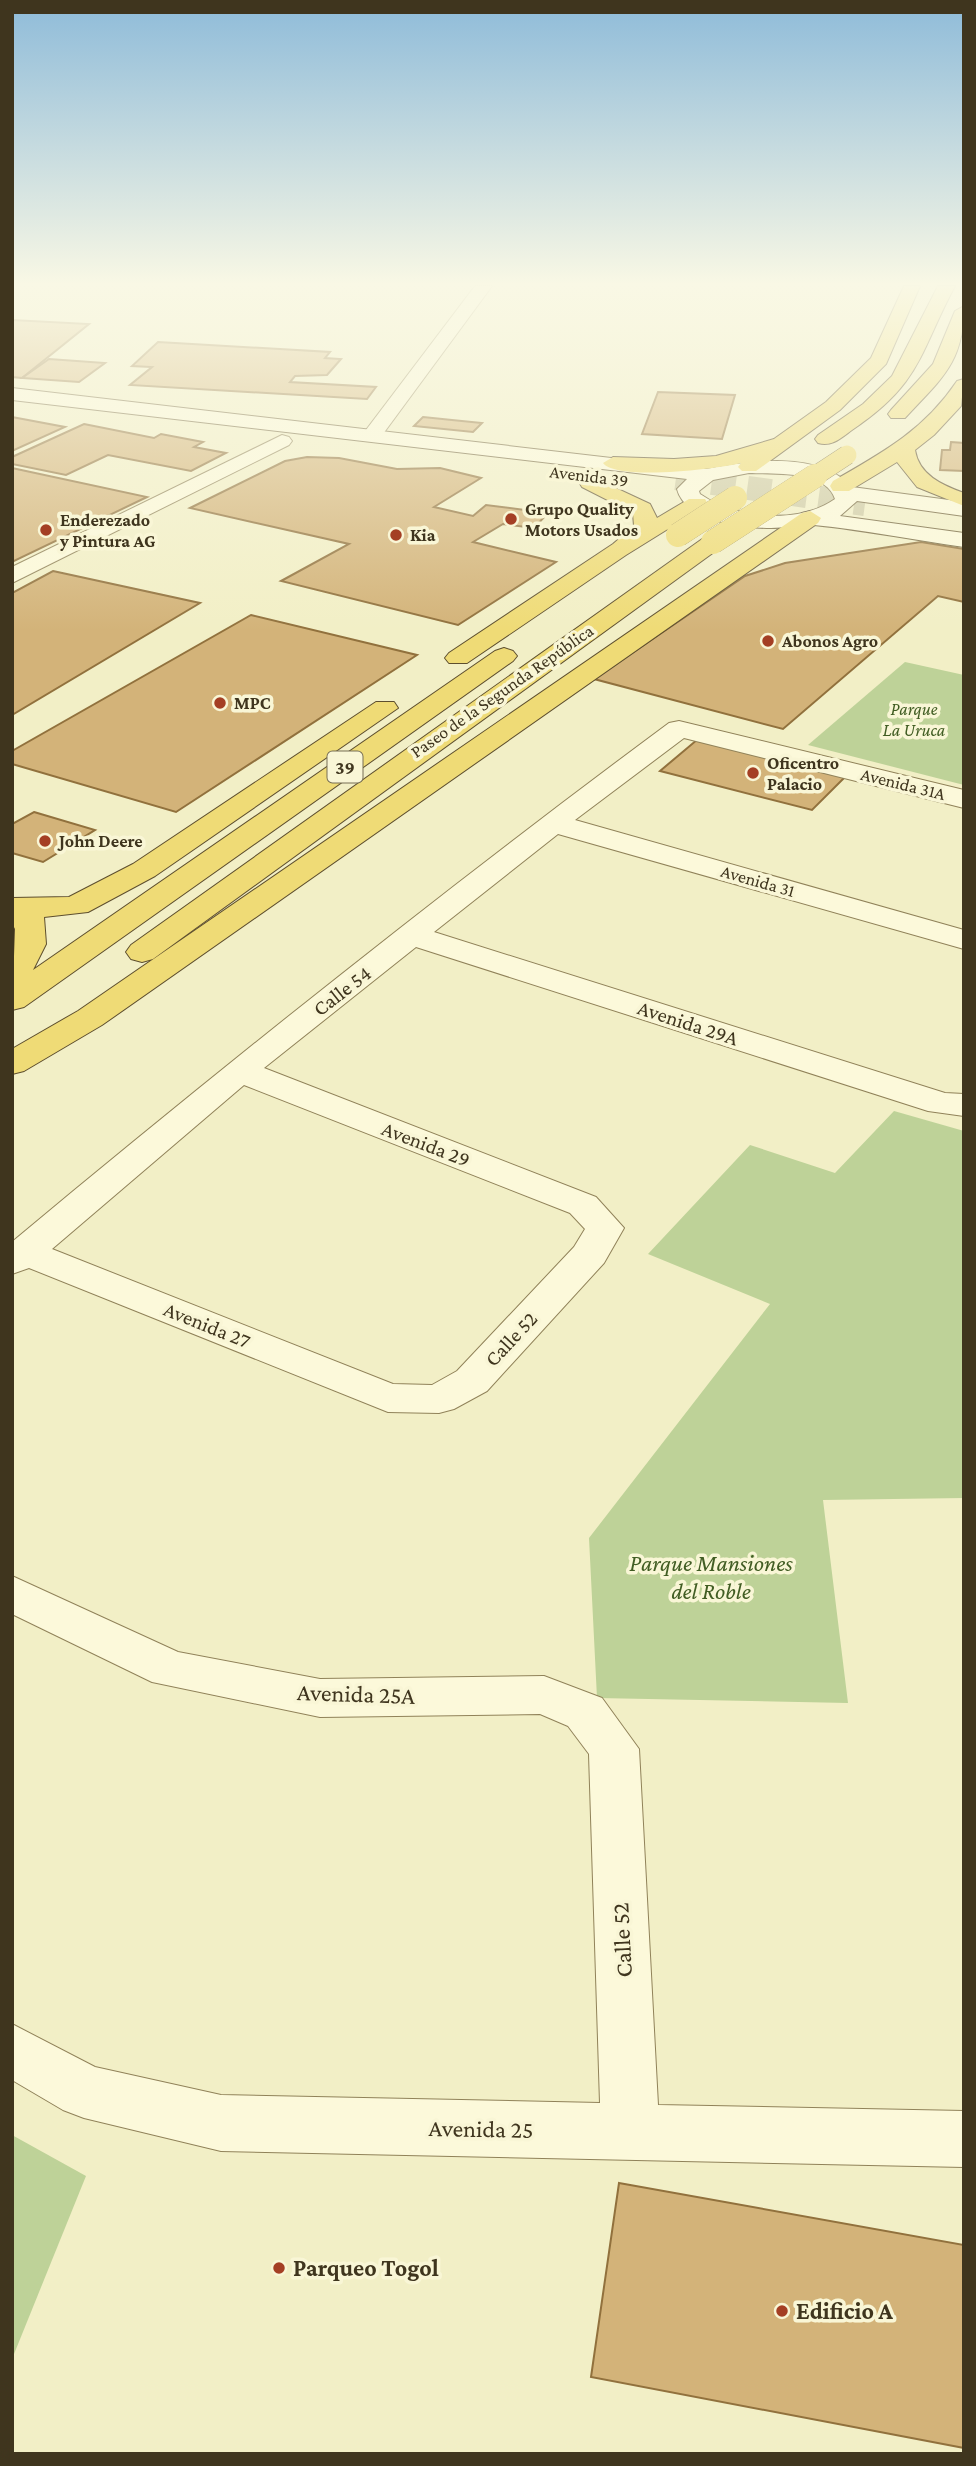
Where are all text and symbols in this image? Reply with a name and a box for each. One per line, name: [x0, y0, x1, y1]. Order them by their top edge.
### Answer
street label: Avenida 39: [549, 461, 629, 491]
place label: Grupo Quality Motors Usados: [525, 499, 638, 540]
place label: Enderezado y Pintura AG: [59, 510, 156, 551]
marker: Grupo Quality Motors Usados: [503, 511, 519, 527]
marker: Enderezado y Pintura AG: [38, 522, 54, 538]
place label: Kia: [410, 525, 436, 545]
marker: Kia: [388, 527, 404, 543]
street label: Paseo de la Segunda República: [407, 620, 597, 762]
place label: Abonos Agro: [781, 631, 878, 651]
marker: Abonos Agro: [760, 633, 776, 649]
place label: MPC: [234, 693, 271, 713]
marker: MPC: [212, 695, 228, 711]
park label: Parque La Uruca: [883, 699, 946, 740]
road number: 39: [328, 752, 362, 782]
place label: Oficentro Palacio: [767, 753, 839, 794]
street label: Avenida 31A: [859, 764, 948, 804]
marker: Oficentro Palacio: [745, 765, 761, 781]
place label: John Deere: [57, 831, 143, 851]
marker: John Deere: [37, 833, 53, 849]
street label: Avenida 31: [719, 861, 797, 901]
street label: Calle 54: [308, 961, 376, 1021]
street label: Avenida 29A: [635, 995, 741, 1051]
street label: Avenida 29: [379, 1116, 473, 1172]
street label: Avenida 27: [160, 1297, 254, 1353]
street label: Calle 52: [480, 1307, 542, 1371]
park label: Parque Mansiones del Roble: [629, 1549, 793, 1604]
street label: Avenida 25A: [297, 1678, 416, 1709]
street label: Calle 52: [606, 1902, 637, 1978]
street label: Avenida 25: [428, 2114, 534, 2143]
place label: Parqueo Togol: [293, 2254, 439, 2281]
marker: Parqueo Togol: [271, 2260, 287, 2276]
place label: Edificio A: [796, 2297, 894, 2324]
marker: Edificio A: [774, 2303, 790, 2319]

